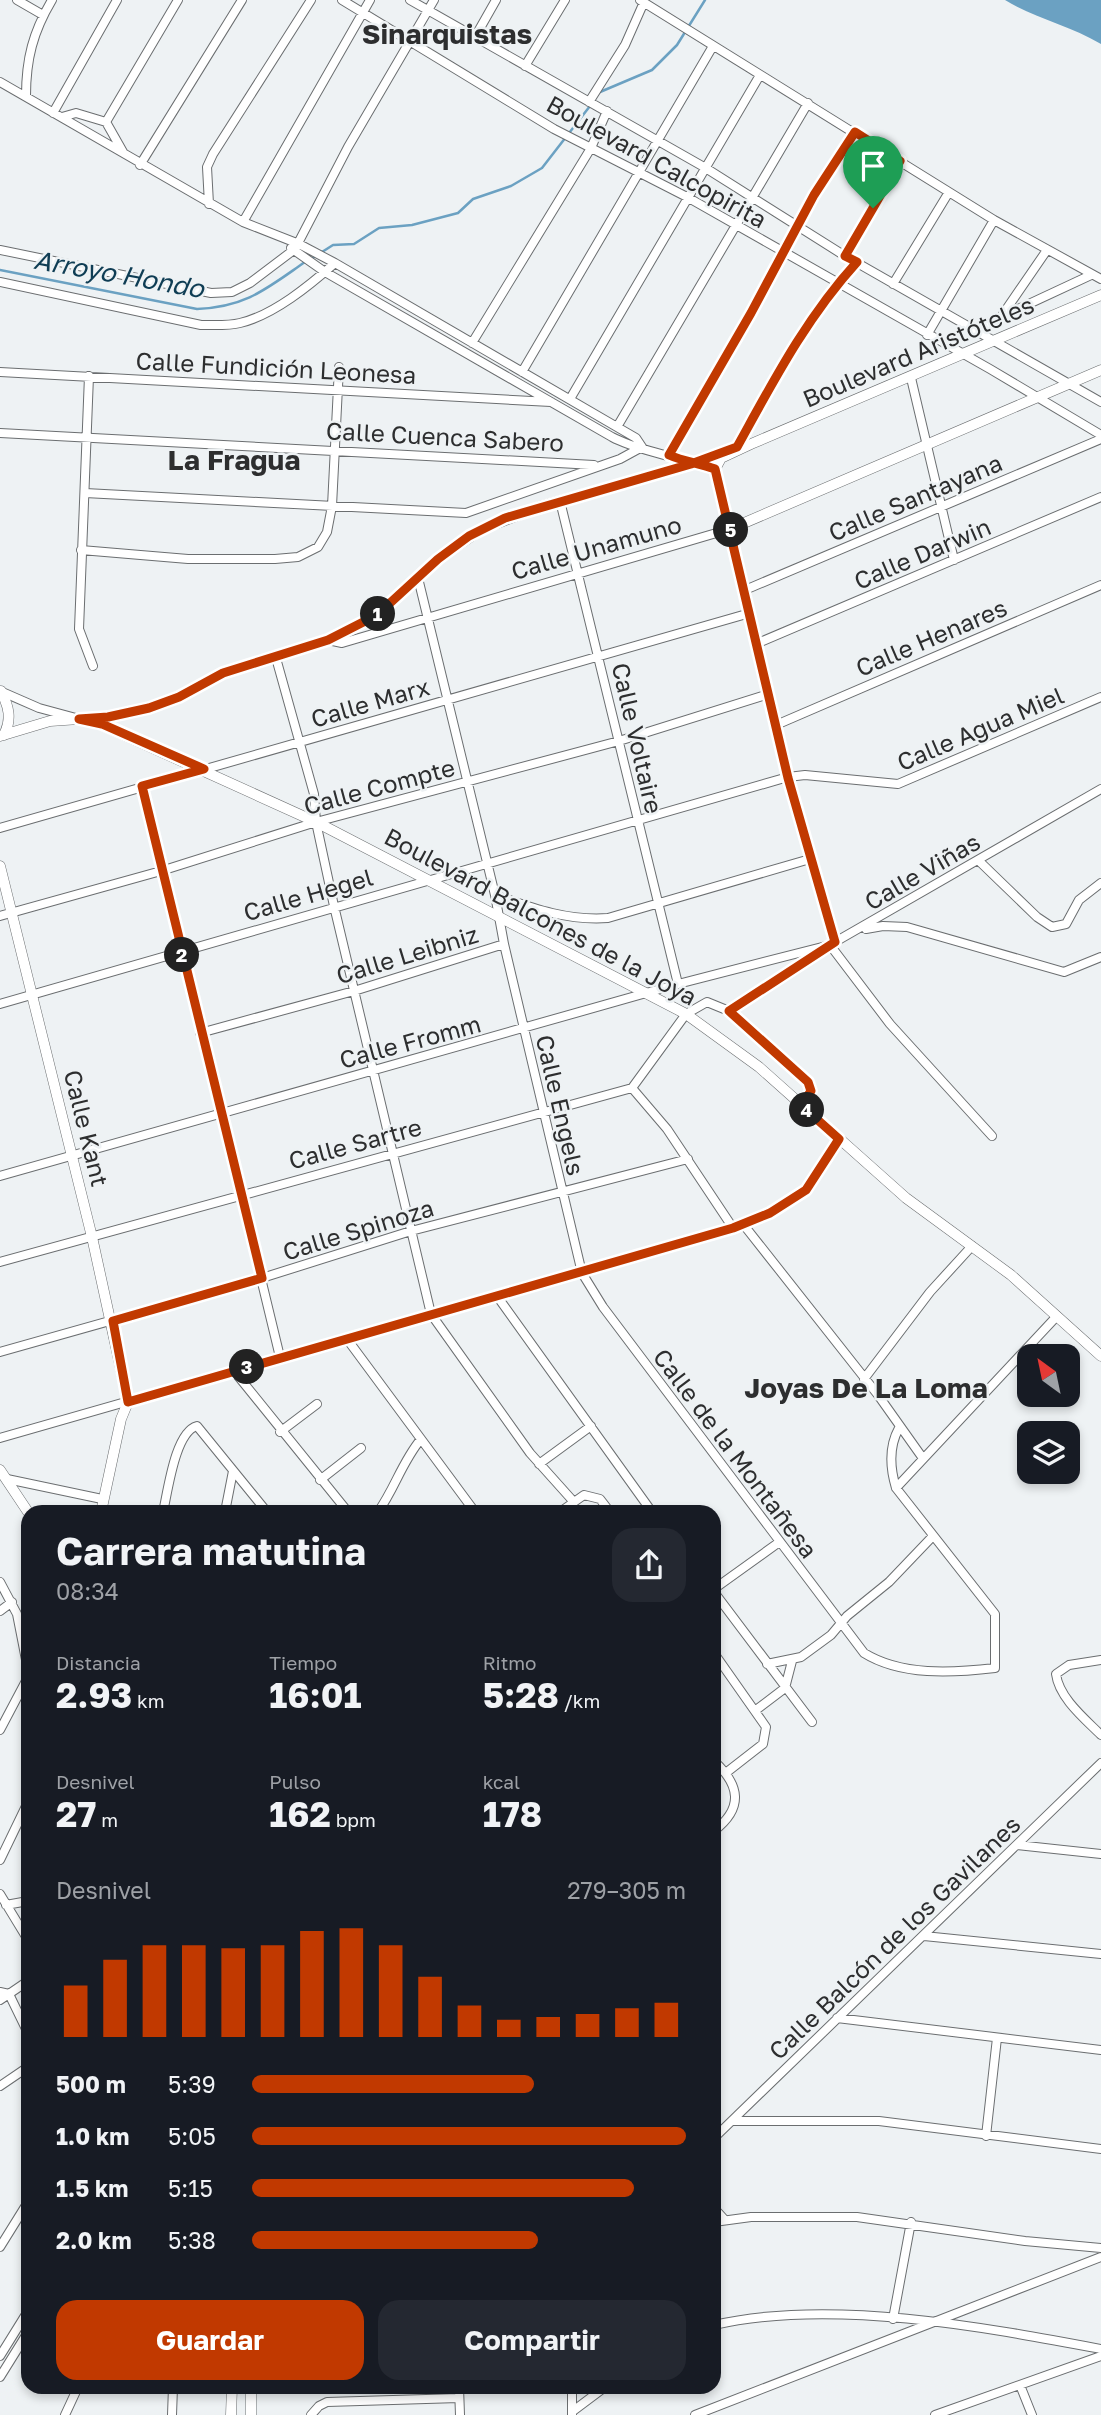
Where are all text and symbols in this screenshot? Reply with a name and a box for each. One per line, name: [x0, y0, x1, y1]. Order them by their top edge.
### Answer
district label: Sinarquistas: [362, 17, 532, 50]
street label: Boulevard Calcopirita: [542, 88, 772, 234]
pin: [843, 136, 903, 208]
icon: arrive: [854, 147, 892, 185]
water label: Arroyo Hondo: [32, 244, 208, 304]
street label: Boulevard Aristóteles: [798, 289, 1038, 413]
street label: Calle Fundición Leonesa: [135, 345, 417, 389]
street label: Calle Cuenca Sabero: [325, 415, 565, 457]
district label: La Fragua: [167, 443, 301, 476]
street label: Calle Santayana: [824, 447, 1006, 547]
street label: Calle Unamuno: [508, 509, 684, 585]
street label: Calle Darwin: [849, 511, 995, 595]
pin: 5: [714, 512, 748, 548]
text: 5: [725, 518, 736, 541]
street label: Calle Henares: [851, 592, 1011, 682]
pin: 1: [360, 596, 396, 632]
text: 1: [373, 602, 382, 625]
street label: Calle Voltaire: [607, 660, 669, 816]
street label: Calle Marx: [307, 671, 433, 733]
street label: Calle Agua Miel: [892, 680, 1068, 776]
street label: Calle Compte: [300, 752, 458, 820]
street label: Boulevard Balcones de la Joya: [380, 821, 702, 1011]
street label: Calle Viñas: [859, 826, 985, 916]
street label: Calle Hegel: [240, 862, 376, 926]
street label: Calle Leibniz: [333, 919, 481, 989]
pin: 2: [164, 937, 200, 972]
text: 2: [176, 943, 187, 966]
street label: Calle Fromm: [336, 1008, 484, 1074]
street label: Calle Engels: [531, 1032, 591, 1178]
street label: Calle Kant: [59, 1067, 115, 1189]
pin: 4: [790, 1092, 824, 1128]
text: 4: [801, 1098, 812, 1121]
street label: Calle Sartre: [285, 1111, 425, 1175]
street label: Calle Spinoza: [279, 1192, 437, 1266]
street label: Calle de la Montañesa: [648, 1343, 824, 1563]
north arrow: [1017, 1344, 1080, 1407]
map controls: [1017, 1344, 1080, 1484]
pin: 3: [230, 1350, 264, 1384]
text: 3: [241, 1355, 252, 1378]
district label: Joyas De La Loma: [744, 1371, 988, 1404]
button: layers: [1017, 1421, 1080, 1484]
text: Carrera matutina: [56, 1528, 366, 1573]
button: share: [612, 1528, 686, 1602]
text: 08:34: [56, 1577, 119, 1605]
text: Distancia: [56, 1651, 141, 1674]
text: Tiempo: [269, 1651, 337, 1674]
text: Ritmo: [483, 1651, 536, 1674]
text: 2.93: [56, 1674, 132, 1716]
text: 16:01: [269, 1674, 362, 1716]
text: 5:28: [483, 1674, 559, 1716]
text: km: [132, 1689, 164, 1712]
text: /km: [559, 1689, 600, 1712]
text: Desnivel: [56, 1770, 135, 1793]
text: Pulso: [269, 1770, 321, 1793]
text: kcal: [483, 1770, 520, 1793]
text: 27: [56, 1793, 96, 1835]
text: 162: [269, 1793, 331, 1835]
text: 178: [483, 1793, 542, 1835]
text: m: [96, 1808, 118, 1831]
text: bpm: [331, 1808, 376, 1831]
street label: Calle Balcón de los Gavilanes: [762, 1809, 1026, 2065]
text: Desnivel: [56, 1876, 151, 1904]
text: 279–305 m: [567, 1876, 686, 1904]
text: 500 m: [56, 2070, 126, 2098]
text: 5:39: [168, 2070, 216, 2098]
text: 1.0 km: [56, 2122, 129, 2150]
text: 5:05: [168, 2122, 216, 2150]
text: 1.5 km: [56, 2174, 128, 2202]
text: 5:15: [168, 2174, 213, 2202]
text: 2.0 km: [56, 2226, 132, 2254]
text: 5:38: [168, 2226, 216, 2254]
button: Guardar: [56, 2300, 364, 2380]
button: Compartir: [378, 2300, 686, 2380]

